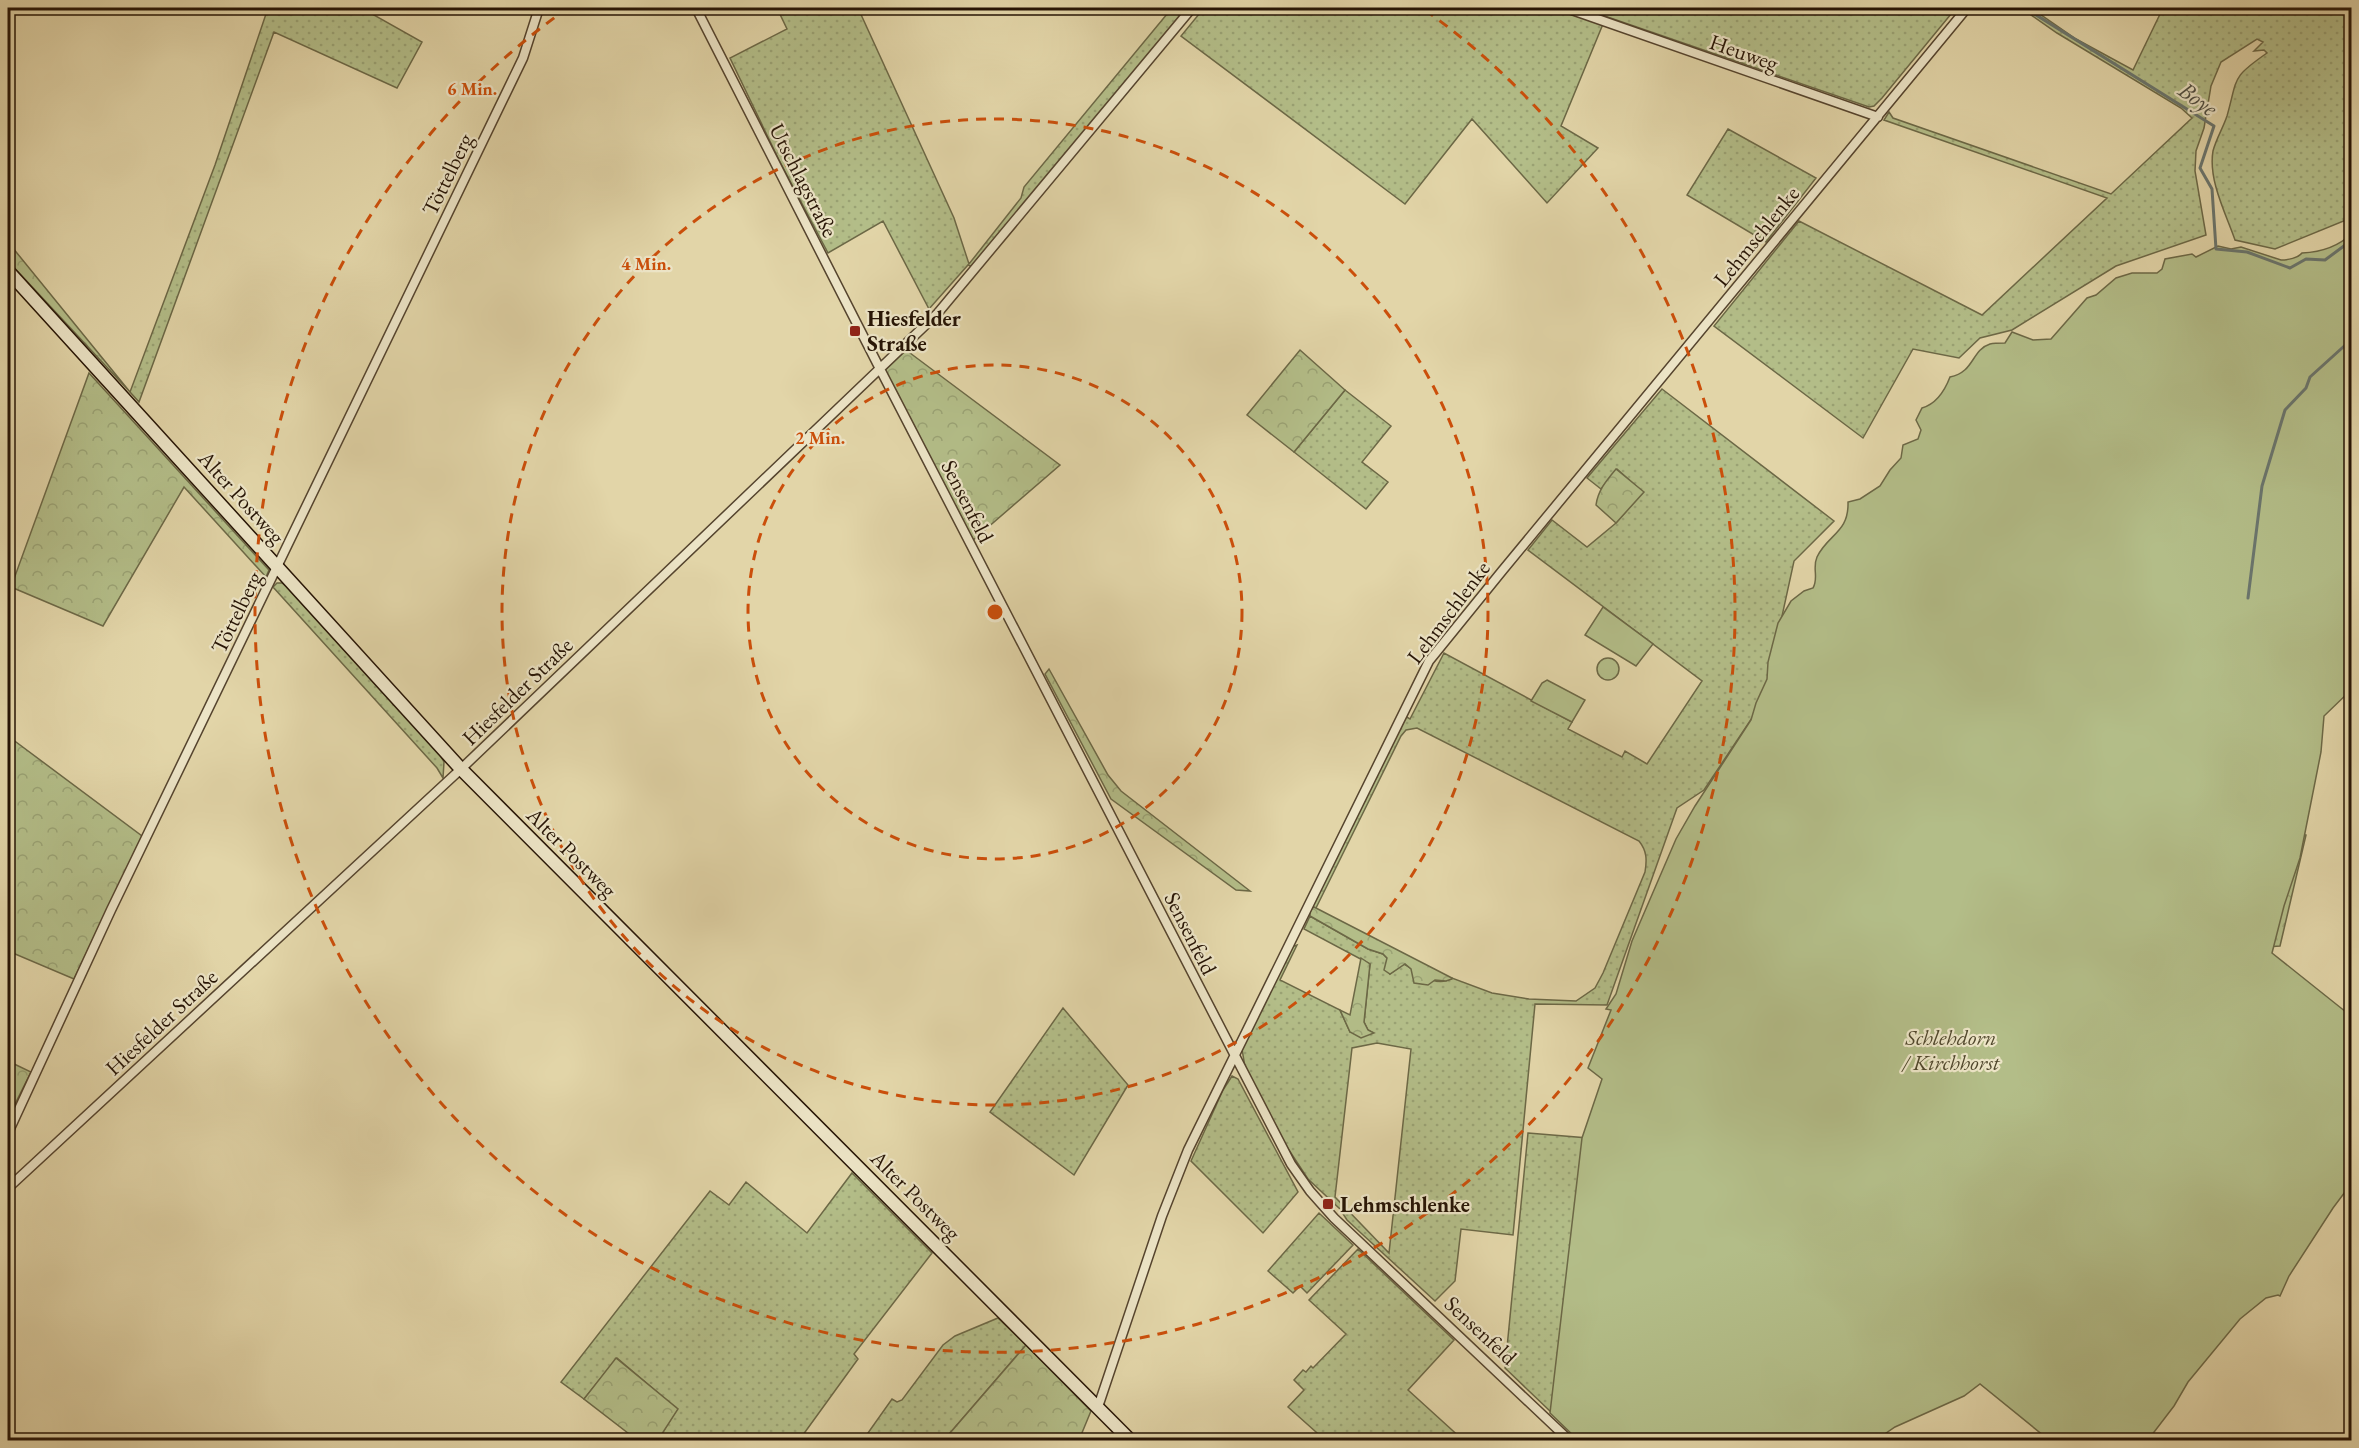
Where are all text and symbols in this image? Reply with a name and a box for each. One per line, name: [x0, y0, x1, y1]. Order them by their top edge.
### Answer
street label: Heuweg: [1706, 27, 1782, 78]
water label: Boye: [2172, 73, 2225, 124]
text: 6 Min.: [447, 77, 497, 100]
street label: Utschlagstraße: [762, 118, 845, 242]
street label: Töttelberg: [415, 128, 480, 220]
street label: Lehmschlenke: [1707, 180, 1806, 293]
text: 4 Min.: [621, 252, 671, 275]
place label: Hiesfelder Straße: [867, 304, 962, 358]
marker: Hiesfelder Straße: [848, 324, 862, 338]
text: 2 Min.: [795, 426, 845, 449]
street label: Alter Postweg: [191, 444, 292, 551]
street label: Sensenfeld: [934, 455, 1001, 548]
street label: Lehmschlenke: [1400, 555, 1497, 670]
street label: Töttelberg: [204, 566, 269, 658]
centre of rings: [985, 602, 1005, 622]
street label: Hiesfelder Straße: [456, 631, 579, 752]
street label: Alter Postweg: [520, 800, 623, 904]
street label: Sensenfeld: [1157, 887, 1224, 980]
street label: Hiesfelder Straße: [99, 963, 224, 1082]
park label: Schlehdorn / Kirchhorst: [1900, 1023, 2001, 1077]
street label: Alter Postweg: [864, 1143, 967, 1247]
place label: Lehmschlenke: [1340, 1190, 1470, 1219]
marker: Lehmschlenke: [1321, 1197, 1335, 1211]
street label: Sensenfeld: [1438, 1289, 1524, 1372]

